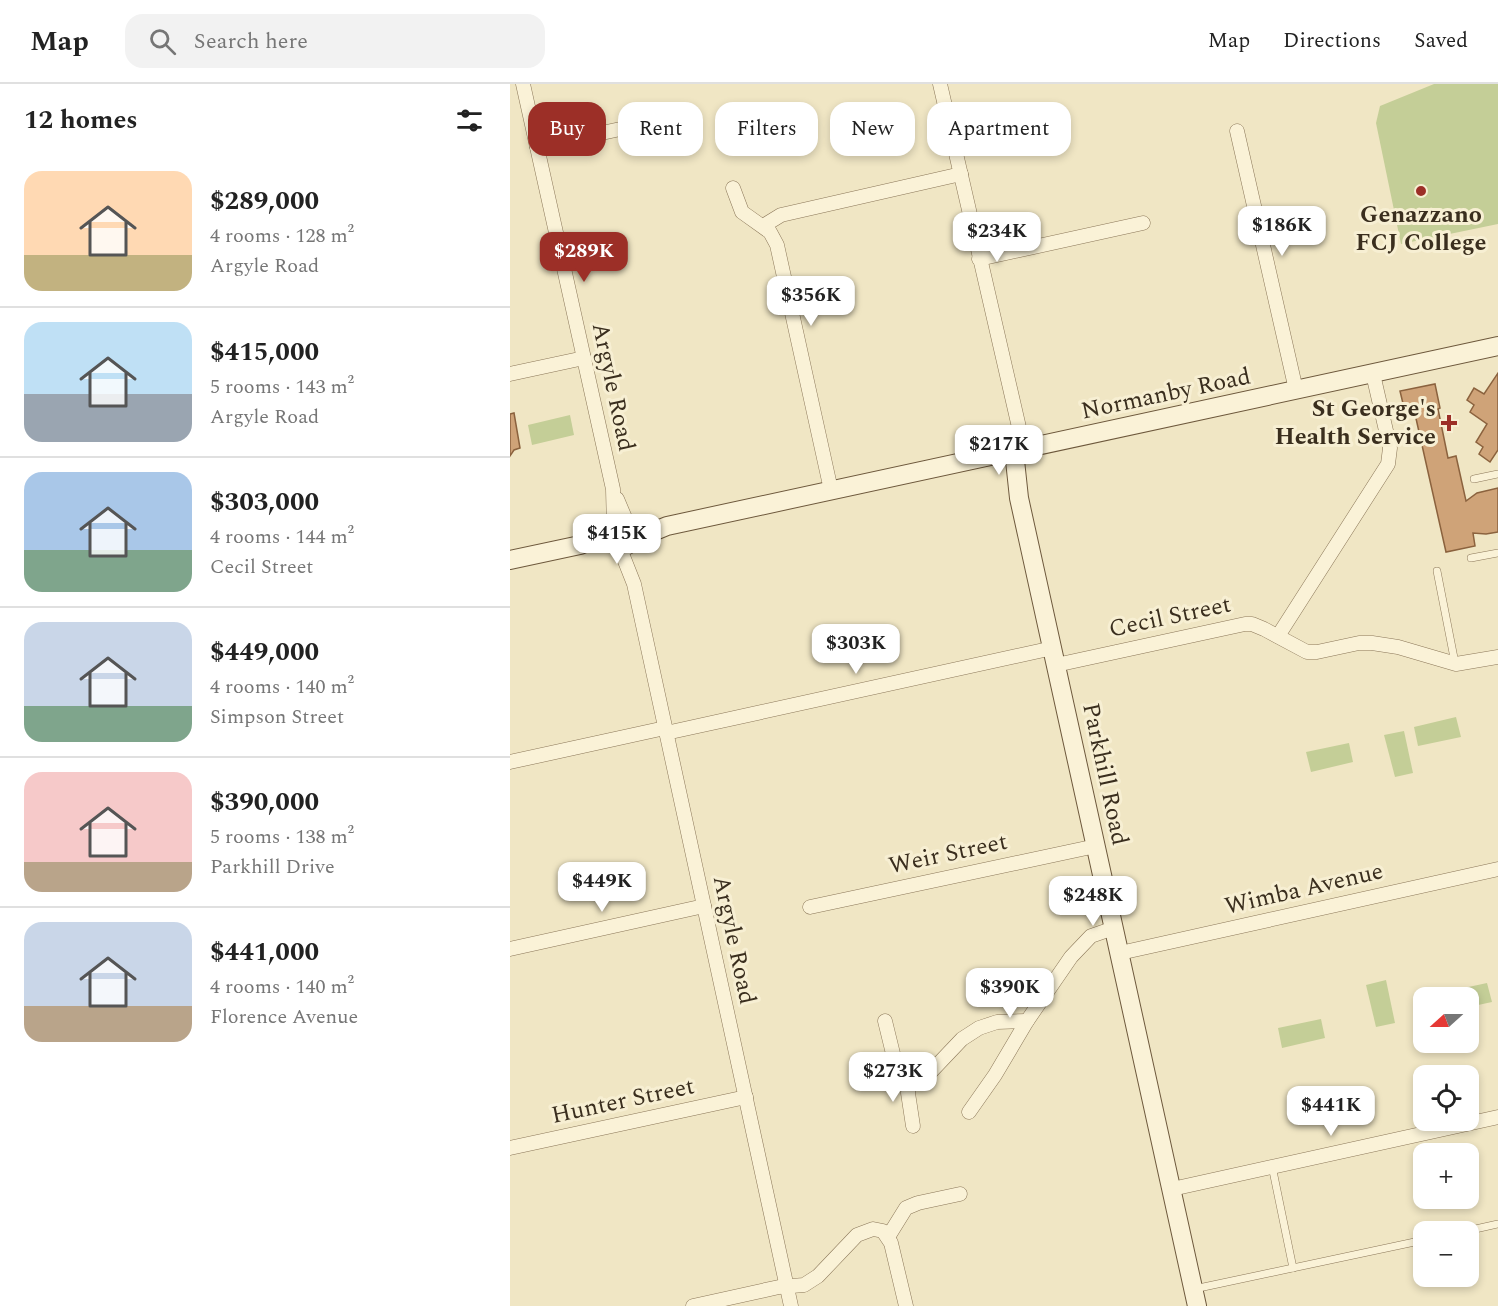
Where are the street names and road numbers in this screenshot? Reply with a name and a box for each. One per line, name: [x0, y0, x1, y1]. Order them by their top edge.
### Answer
street label: Argyle Road: [582, 319, 644, 455]
street label: Normanby Road: [1078, 358, 1254, 430]
street label: Cecil Street: [1106, 586, 1234, 648]
street label: Parkhill Road: [1072, 699, 1138, 849]
street label: Weir Street: [885, 824, 1011, 884]
street label: Wimba Avenue: [1221, 853, 1387, 925]
street label: Argyle Road: [703, 872, 765, 1008]
street label: Hunter Street: [548, 1068, 698, 1134]

